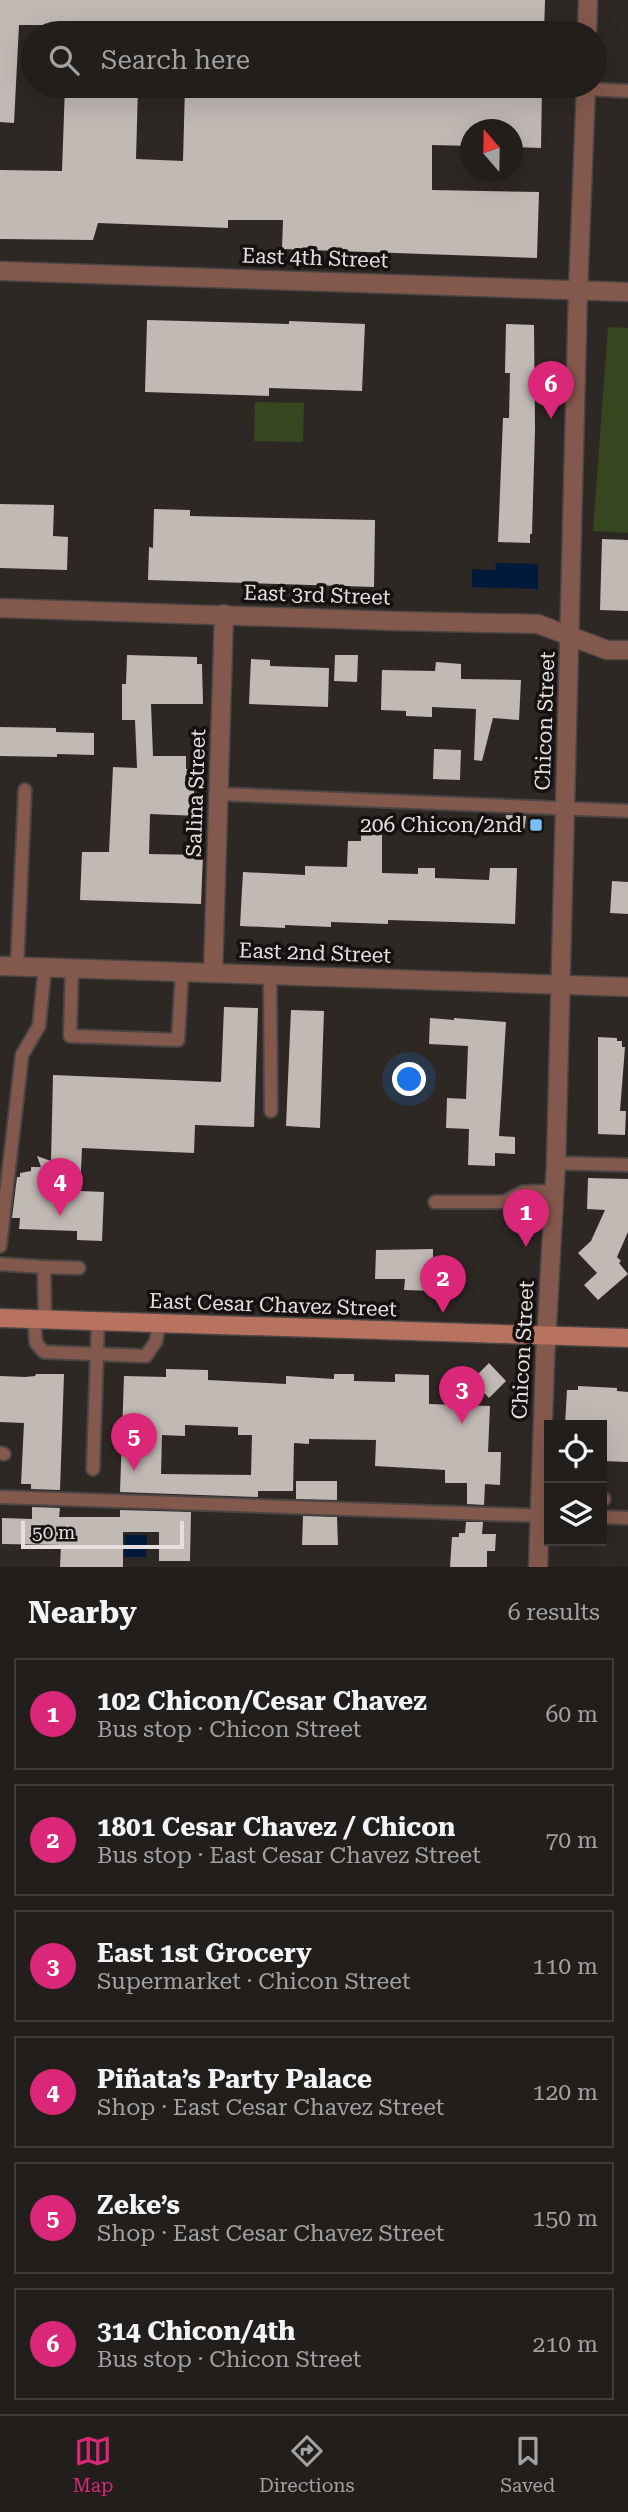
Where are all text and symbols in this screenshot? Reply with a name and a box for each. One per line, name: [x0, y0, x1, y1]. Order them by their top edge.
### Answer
search box: [21, 21, 607, 98]
icon: search: [45, 41, 83, 79]
text: Search here: [101, 45, 250, 75]
north arrow: [460, 119, 523, 182]
street label: East 4th Street: [241, 243, 389, 273]
pin: 6: [528, 361, 574, 419]
street label: East 3rd Street: [243, 580, 391, 610]
street label: Chicon Street: [531, 651, 559, 791]
street label: Salina Street: [182, 728, 210, 857]
place label: 206 Chicon/2nd: [360, 813, 523, 837]
marker: 206 Chicon/2nd: [528, 817, 544, 833]
street label: East 2nd Street: [238, 938, 392, 968]
your location: [392, 1062, 426, 1096]
pin: 4: [37, 1158, 83, 1216]
pin: 1: [503, 1189, 549, 1247]
pin: 2: [420, 1255, 466, 1313]
street label: Chicon Street: [507, 1280, 539, 1420]
street label: East Cesar Chavez Street: [149, 1289, 398, 1321]
pin: 3: [439, 1366, 485, 1424]
pin: 5: [111, 1413, 157, 1471]
map controls: [544, 1420, 607, 1546]
button: locate: [544, 1420, 607, 1483]
button: layers: [544, 1483, 607, 1546]
scale bar: [21, 1518, 184, 1550]
text: 50 m: [32, 1521, 75, 1544]
text: Nearby: [28, 1595, 137, 1630]
text: 6 results: [508, 1599, 600, 1626]
text: 102 Chicon/Cesar Chavez: [97, 1686, 427, 1716]
text: 1: [47, 1701, 59, 1728]
text: 60 m: [545, 1701, 598, 1728]
text: Bus stop · Chicon Street: [97, 1716, 361, 1743]
text: 1801 Cesar Chavez / Chicon: [97, 1812, 455, 1842]
text: 2: [47, 1827, 59, 1854]
text: 70 m: [545, 1827, 598, 1854]
text: Bus stop · East Cesar Chavez Street: [97, 1842, 481, 1869]
text: East 1st Grocery: [97, 1938, 312, 1968]
text: 3: [47, 1953, 59, 1980]
text: 110 m: [533, 1953, 598, 1980]
text: Supermarket · Chicon Street: [97, 1968, 411, 1995]
text: Piñata’s Party Palace: [97, 2064, 372, 2094]
text: 4: [47, 2079, 59, 2106]
text: 120 m: [533, 2079, 598, 2106]
text: Shop · East Cesar Chavez Street: [97, 2094, 444, 2121]
text: Zeke’s: [97, 2190, 180, 2220]
text: 5: [47, 2205, 59, 2232]
text: 150 m: [533, 2205, 598, 2232]
text: Shop · East Cesar Chavez Street: [97, 2220, 444, 2247]
text: 314 Chicon/4th: [97, 2316, 295, 2346]
text: 6: [47, 2331, 59, 2358]
text: 210 m: [533, 2331, 598, 2358]
text: Bus stop · Chicon Street: [97, 2346, 361, 2373]
tab: Map: [73, 2432, 113, 2497]
tab: Directions: [259, 2432, 355, 2497]
tab: Saved: [500, 2432, 555, 2497]

